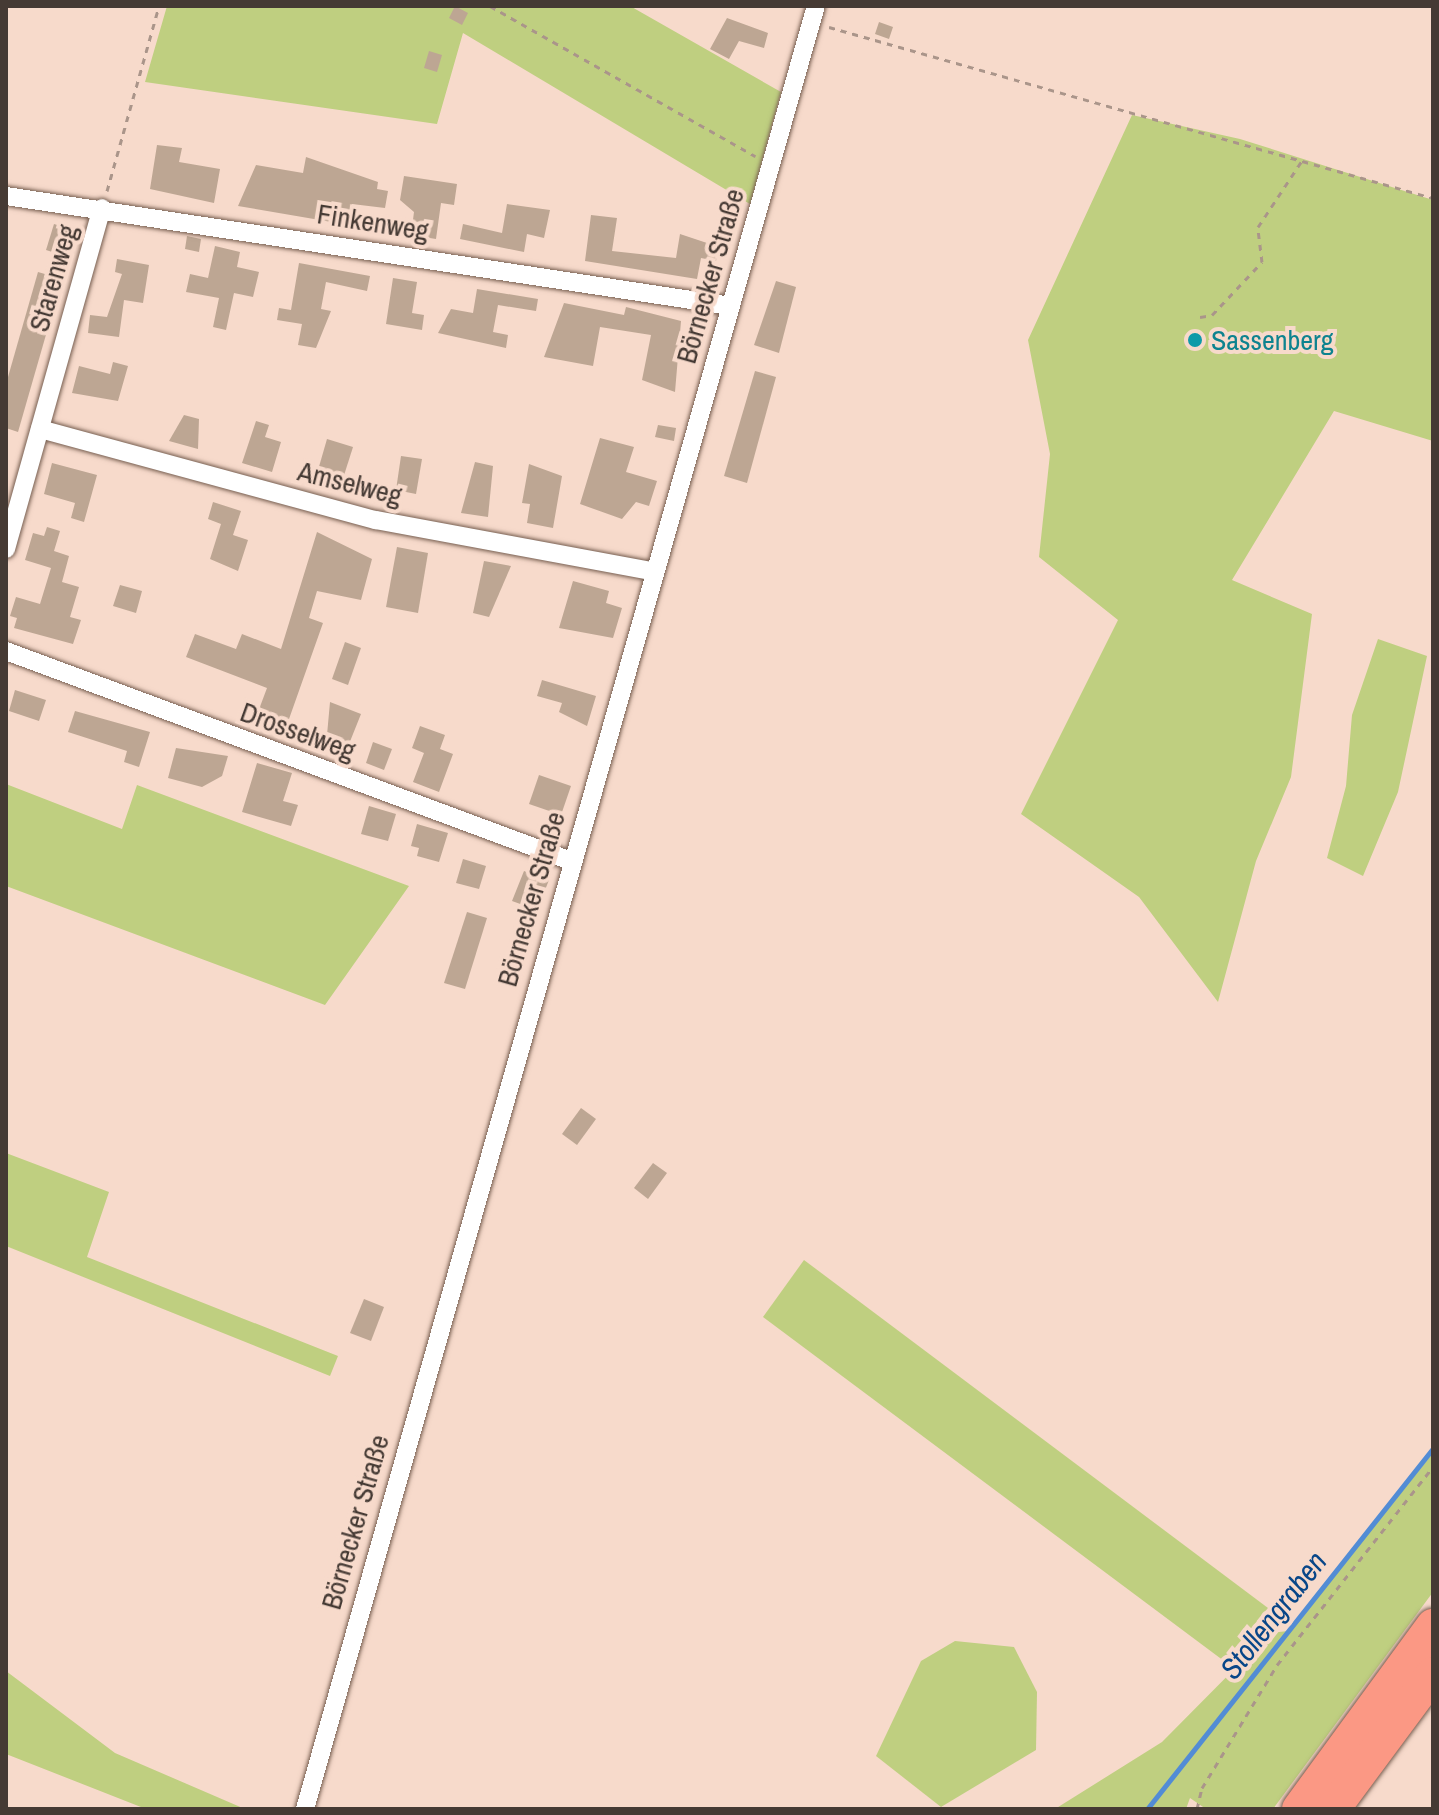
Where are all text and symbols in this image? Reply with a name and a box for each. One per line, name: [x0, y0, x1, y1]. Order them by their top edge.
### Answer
street label: Börnecker Straße: [669, 185, 751, 367]
street label: Finkenweg: [315, 197, 431, 247]
street label: Starenweg: [22, 221, 84, 335]
place label: Sassenberg: [1211, 323, 1334, 357]
marker: Sassenberg: [1186, 331, 1204, 349]
street label: Amselweg: [295, 454, 405, 512]
street label: Drosselweg: [236, 695, 360, 767]
street label: Börnecker Straße: [490, 808, 572, 990]
street label: Börnecker Straße: [314, 1431, 396, 1613]
water label: Stollengraben: [1212, 1544, 1334, 1686]

